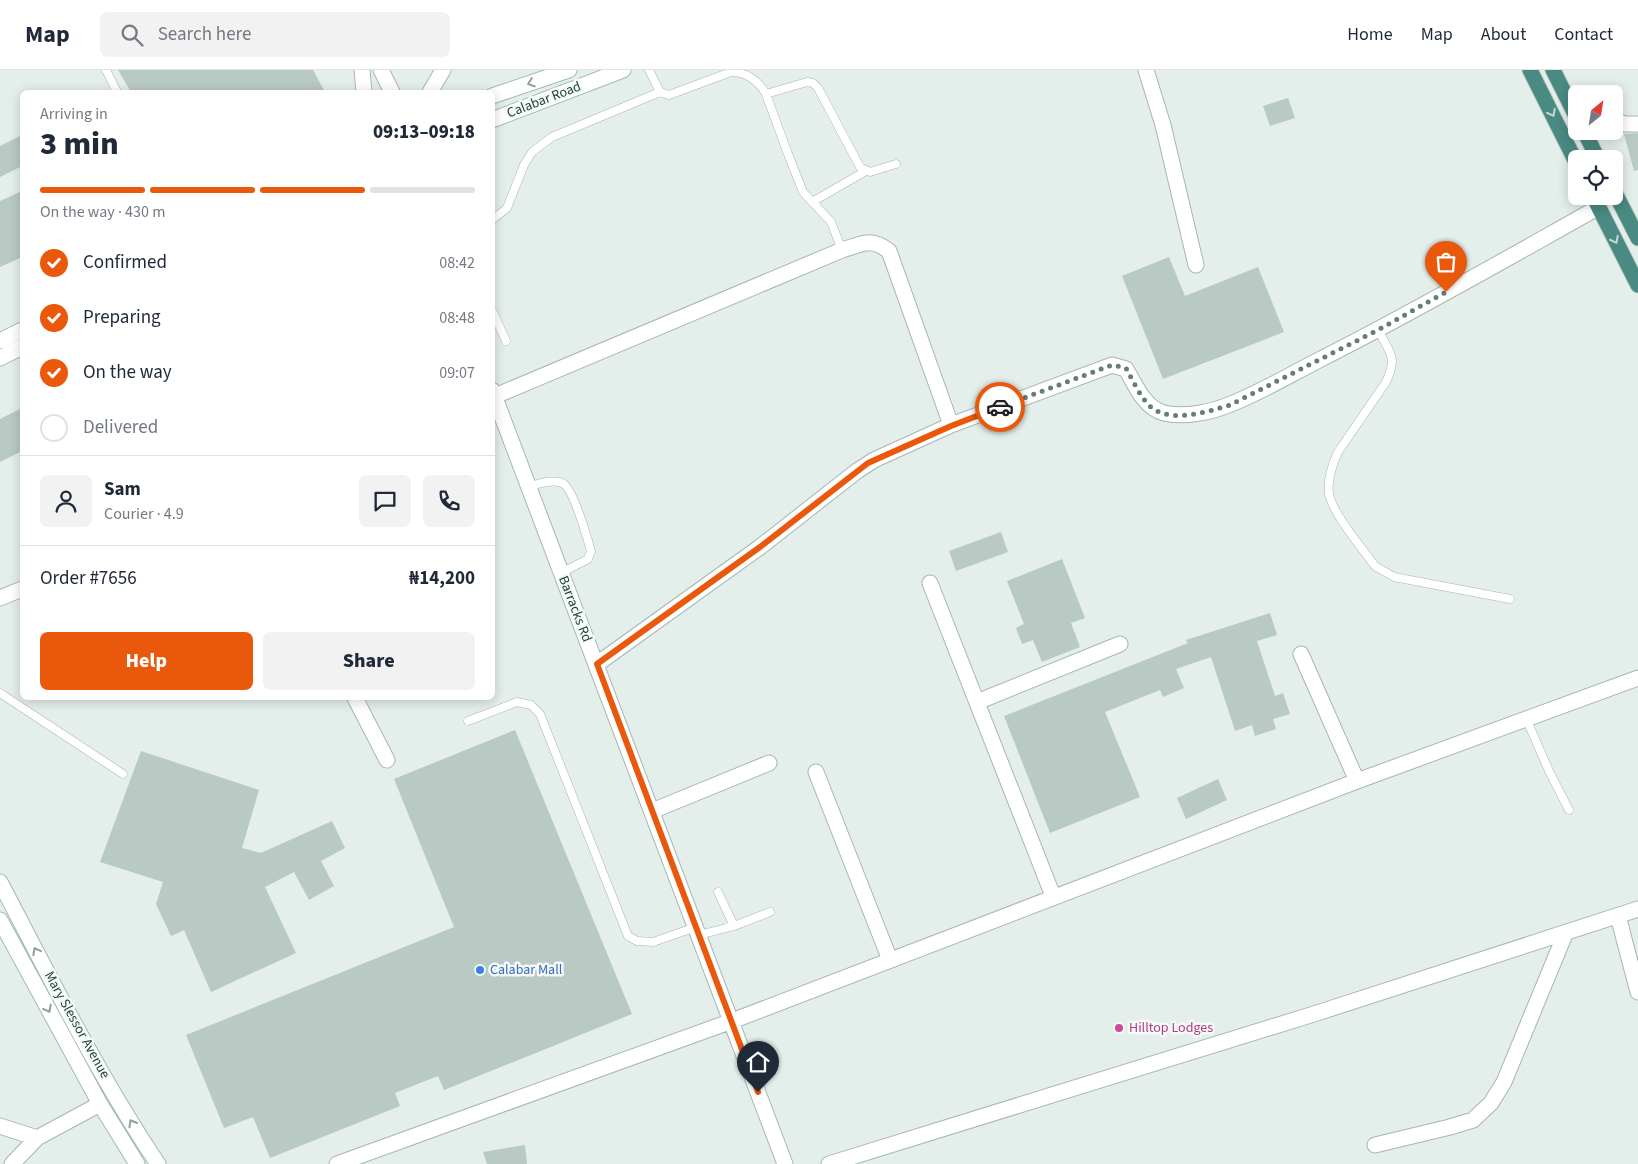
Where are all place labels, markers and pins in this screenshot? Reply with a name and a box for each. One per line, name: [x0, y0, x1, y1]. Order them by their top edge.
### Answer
pin: [1425, 241, 1467, 292]
place label: Calabar Mall: [490, 960, 563, 980]
marker: Calabar Mall: [474, 964, 486, 976]
place label: Hilltop Lodges: [1129, 1018, 1213, 1038]
marker: Hilltop Lodges: [1113, 1022, 1125, 1034]
pin: [737, 1041, 779, 1092]

